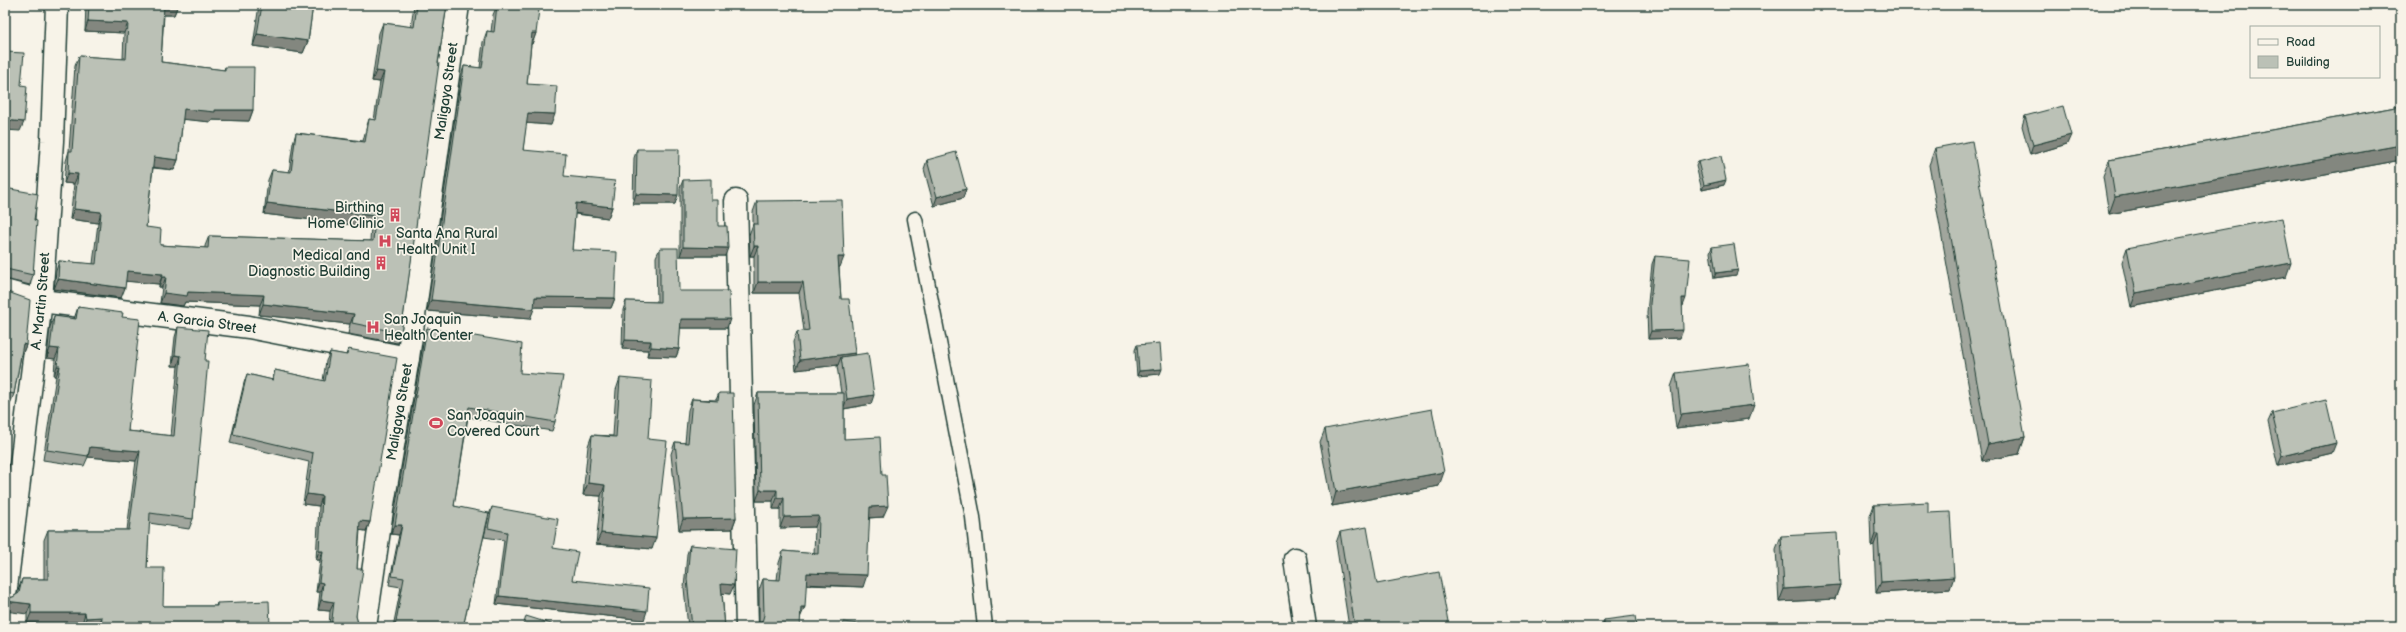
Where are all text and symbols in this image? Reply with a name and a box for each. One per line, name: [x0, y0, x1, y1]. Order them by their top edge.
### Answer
legend: [2250, 26, 2380, 78]
text: Road: [2286, 35, 2315, 50]
street label: Maligaya Street: [431, 41, 462, 141]
text: Building: [2286, 55, 2330, 70]
place label: Birthing Home Clinic: [307, 199, 384, 232]
building icon: Birthing Home Clinic: [387, 207, 403, 223]
place label: Santa Ana Rural Health Unit I: [396, 225, 498, 258]
hospital icon: Santa Ana Rural Health Unit I: [377, 233, 393, 249]
place label: Medical and Diagnostic Building: [248, 247, 370, 280]
street label: A. Martin Street: [27, 251, 53, 351]
building icon: Medical and Diagnostic Building: [373, 255, 389, 271]
street label: A. Garcia Street: [157, 308, 259, 337]
place label: San Joaquin Health Center: [384, 311, 474, 344]
hospital icon: San Joaquin Health Center: [365, 319, 381, 335]
street label: Maligaya Street: [383, 361, 416, 462]
place label: San Joaquin Covered Court: [447, 407, 540, 440]
sports icon: San Joaquin Covered Court: [428, 415, 444, 431]

